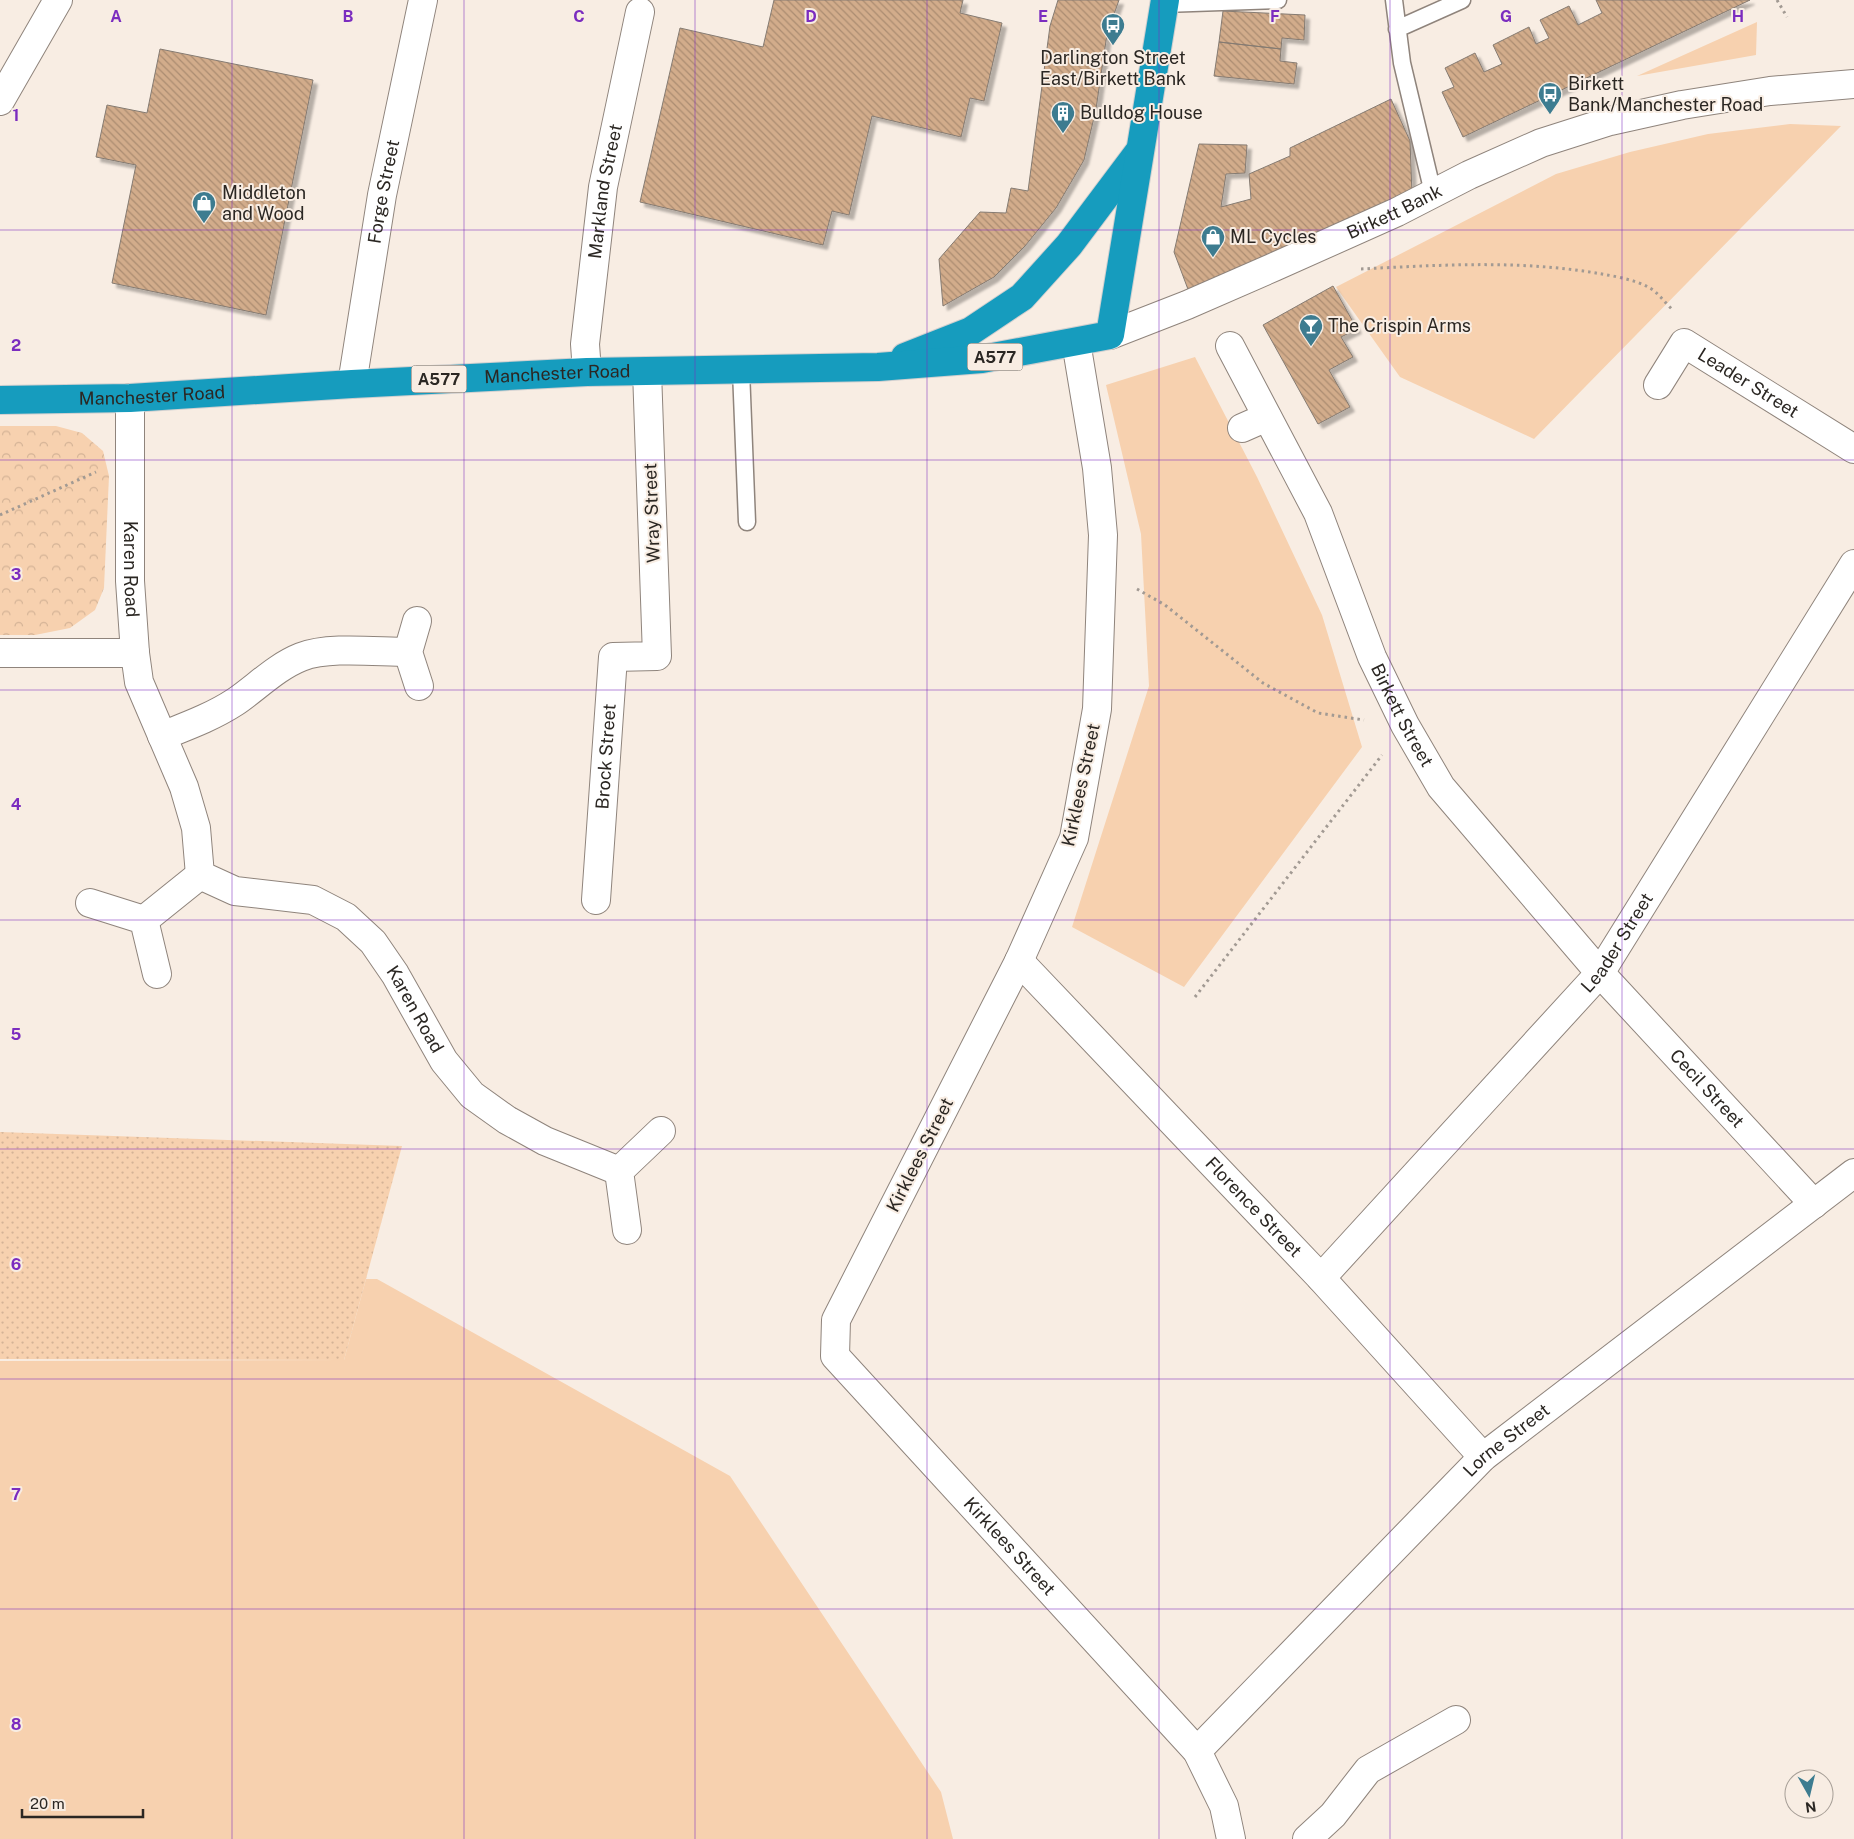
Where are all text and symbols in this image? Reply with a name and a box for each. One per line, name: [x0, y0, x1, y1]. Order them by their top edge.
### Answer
text: A: [110, 7, 122, 26]
text: B: [343, 7, 354, 26]
text: C: [573, 7, 585, 26]
text: D: [805, 7, 817, 26]
text: E: [1038, 7, 1048, 26]
text: F: [1270, 7, 1280, 26]
text: G: [1500, 7, 1512, 26]
text: H: [1732, 7, 1744, 26]
bus stop icon: Darlington Street East/Birkett Bank: [1100, 12, 1126, 46]
place label: Darlington Street East/Birkett Bank: [1040, 47, 1186, 89]
place label: Birkett Bank/Manchester Road: [1568, 73, 1763, 115]
bus stop icon: Birkett Bank/Manchester Road: [1537, 81, 1563, 115]
building icon: Bulldog House: [1050, 100, 1076, 134]
place label: Bulldog House: [1080, 102, 1203, 123]
text: 1: [13, 106, 19, 125]
street label: Markland Street: [584, 122, 626, 260]
street label: Forge Street: [363, 138, 403, 245]
street label: Birkett Bank: [1343, 180, 1445, 243]
place label: Middleton and Wood: [222, 182, 306, 224]
shop icon: Middleton and Wood: [191, 190, 217, 224]
shop icon: ML Cycles: [1200, 224, 1226, 258]
place label: ML Cycles: [1230, 226, 1316, 247]
bar icon: The Crispin Arms: [1298, 313, 1324, 347]
place label: The Crispin Arms: [1328, 315, 1471, 336]
text: 2: [11, 336, 21, 355]
street label: Leader Street: [1694, 343, 1803, 422]
road number: A577: [968, 344, 1022, 371]
street label: Manchester Road: [484, 360, 631, 387]
road number: A577: [412, 366, 466, 392]
street label: Manchester Road: [79, 381, 226, 409]
street label: Wray Street: [639, 463, 664, 563]
street label: Karen Road: [120, 521, 143, 618]
text: 3: [11, 565, 21, 584]
street label: Birkett Street: [1367, 660, 1438, 770]
street label: Brock Street: [591, 703, 620, 810]
street label: Kirklees Street: [1057, 721, 1104, 848]
text: 4: [11, 795, 22, 814]
street label: Leader Street: [1576, 889, 1657, 997]
street label: Karen Road: [382, 961, 448, 1056]
text: 5: [11, 1025, 22, 1044]
street label: Cecil Street: [1666, 1045, 1749, 1132]
street label: Kirklees Street: [882, 1094, 957, 1215]
street label: Florence Street: [1201, 1152, 1306, 1261]
text: 6: [11, 1255, 21, 1274]
street label: Lorne Street: [1459, 1399, 1554, 1481]
text: 7: [11, 1485, 21, 1504]
street label: Kirklees Street: [960, 1493, 1060, 1599]
text: 8: [11, 1715, 22, 1734]
north arrow: [1784, 1769, 1834, 1819]
scale bar: [22, 1786, 144, 1818]
text: 20 m: [30, 1795, 65, 1812]
text: N: [1804, 1798, 1817, 1816]

